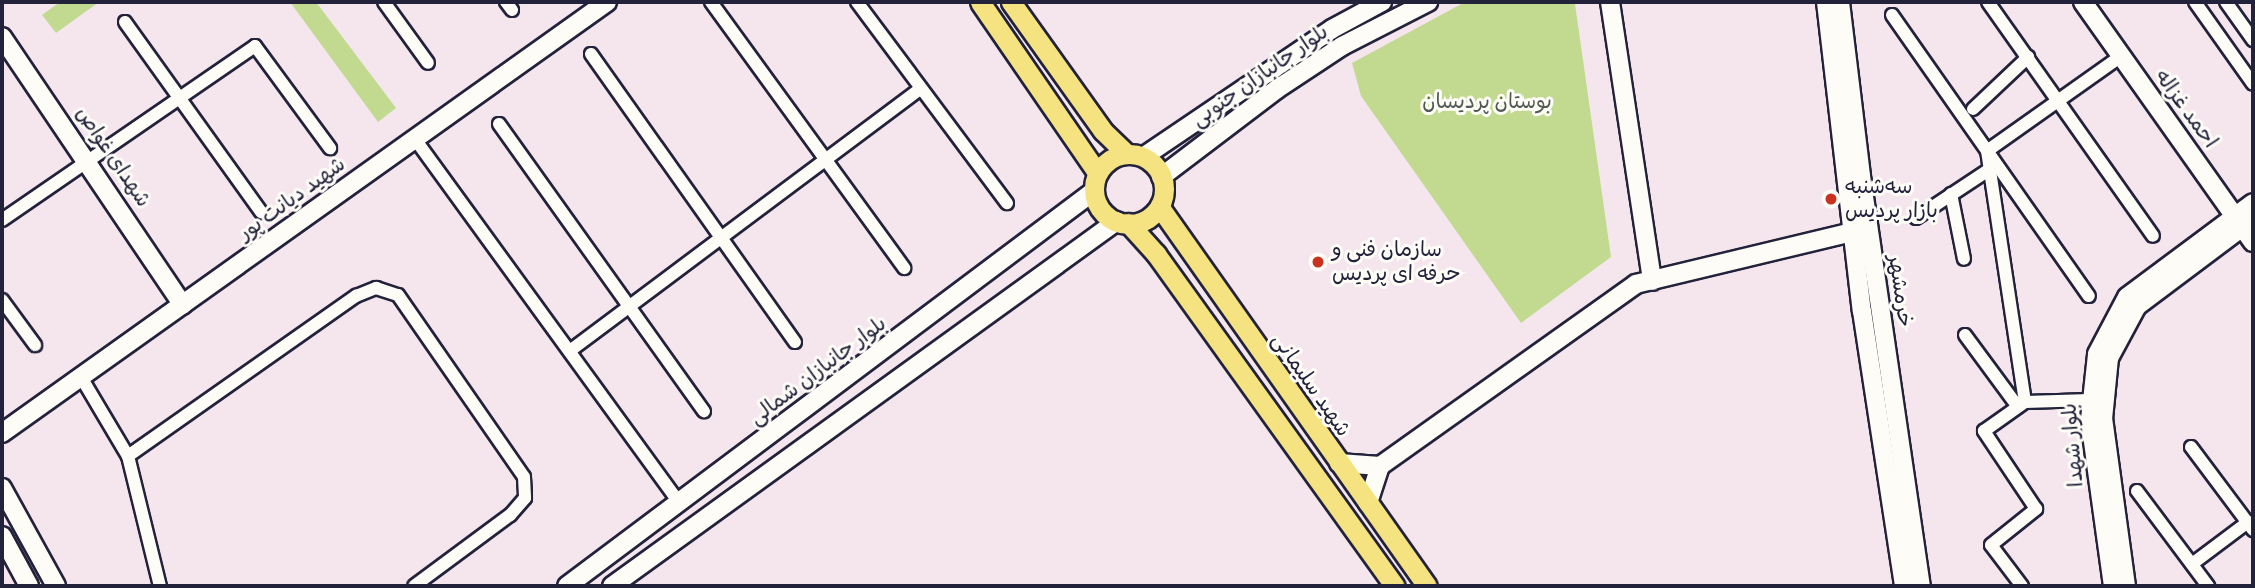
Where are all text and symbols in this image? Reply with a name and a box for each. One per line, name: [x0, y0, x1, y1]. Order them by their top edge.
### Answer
street label: بلوار جانبازان جنوبی: [1187, 19, 1333, 133]
street label: احمد غزاله: [2149, 65, 2223, 153]
park label: بوستان پردیسان: [1422, 89, 1552, 115]
street label: شهدای غواص: [70, 102, 156, 212]
street label: شهید دیانت پور: [234, 152, 350, 246]
place label: سه‌شنبه بازار پردیس: [1845, 174, 1938, 224]
marker: سه‌شنبه بازار پردیس: [1823, 191, 1839, 207]
place label: سازمان فنی و حرفه ای پردیس: [1332, 237, 1461, 287]
street label: خرمشهر: [1882, 253, 1918, 329]
marker: سازمان فنی و حرفه ای پردیس: [1310, 254, 1326, 270]
street label: بلوار جانبازان شمالی: [744, 311, 892, 431]
street label: شهید سلیمانی: [1266, 328, 1356, 442]
street label: بلوار شهدا: [2057, 402, 2089, 488]

